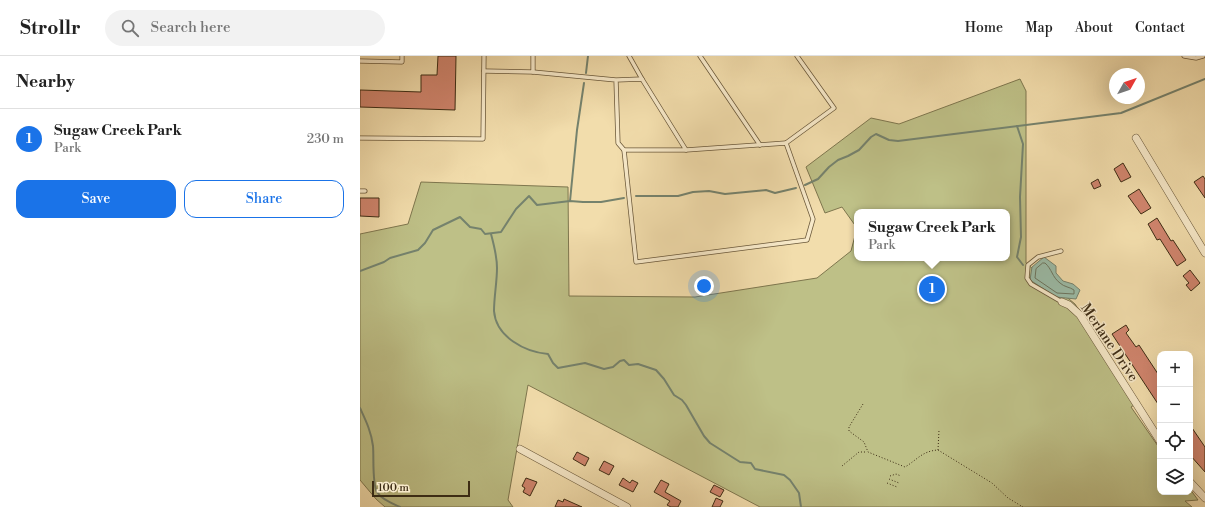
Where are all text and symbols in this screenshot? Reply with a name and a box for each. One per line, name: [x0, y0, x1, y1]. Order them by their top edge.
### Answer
search box: [105, 10, 385, 46]
text: Strollr: [20, 16, 81, 40]
icon: search: [119, 17, 141, 39]
text: Search here: [151, 18, 231, 37]
text: Home: [965, 19, 1003, 37]
text: Map: [1025, 19, 1053, 37]
text: About: [1075, 19, 1113, 37]
text: Contact: [1135, 19, 1185, 37]
north arrow: [1109, 68, 1145, 104]
text: Nearby: [16, 71, 75, 93]
text: Sugaw Creek Park: [54, 121, 182, 140]
text: 1: [26, 131, 32, 147]
text: 230 m: [307, 131, 344, 147]
text: Park: [54, 140, 81, 156]
button: Save: [16, 180, 176, 218]
button: Share: [184, 180, 344, 218]
popup: [854, 209, 1010, 261]
text: Sugaw Creek Park: [868, 218, 996, 237]
text: Park: [868, 237, 895, 253]
pin: 1: [919, 274, 945, 304]
your location: [694, 276, 714, 296]
street label: Merlane Drive: [1076, 300, 1142, 385]
map controls: [1157, 351, 1193, 495]
button: +: [1157, 351, 1193, 387]
button: −: [1157, 387, 1193, 423]
button: locate: [1157, 423, 1193, 459]
button: layers: [1157, 459, 1193, 495]
scale bar: [372, 479, 470, 498]
text: 100 m: [378, 481, 409, 495]

